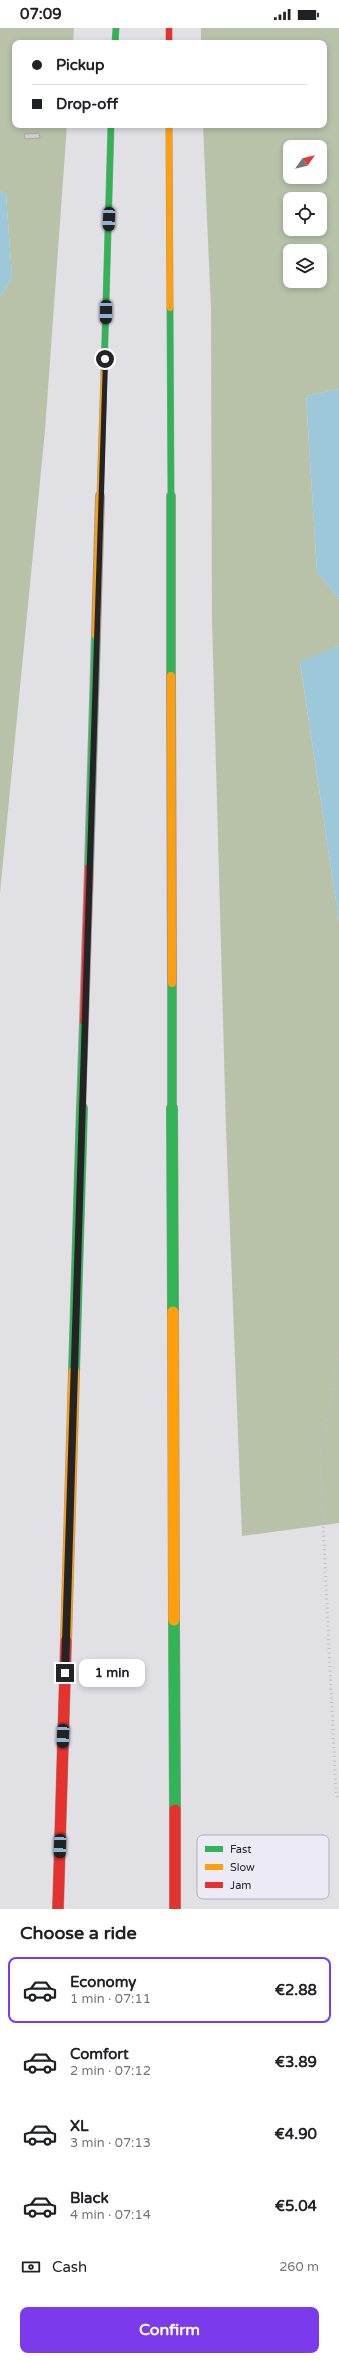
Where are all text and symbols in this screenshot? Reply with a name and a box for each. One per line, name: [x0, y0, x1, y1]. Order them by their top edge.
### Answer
text: 07:09: [20, 5, 62, 23]
text: Pickup: [56, 56, 104, 74]
text: Drop-off: [56, 95, 118, 113]
north arrow: [283, 140, 327, 184]
map controls: [283, 140, 327, 288]
button: locate: [283, 192, 327, 236]
car: [103, 207, 115, 231]
button: layers: [283, 244, 327, 288]
car: [100, 300, 112, 324]
route start: [96, 350, 114, 368]
callout: 1 min: [79, 1659, 145, 1687]
route end: [56, 1664, 74, 1682]
text: 1 min: [95, 1665, 129, 1681]
car: [57, 1724, 69, 1748]
car: [54, 1834, 66, 1858]
legend: [197, 1835, 329, 1899]
text: Fast: [230, 1843, 251, 1856]
text: Slow: [230, 1861, 255, 1874]
text: Jam: [230, 1879, 251, 1892]
text: Choose a ride: [20, 1922, 137, 1944]
icon: car: [22, 1972, 58, 2008]
text: Economy: [70, 1973, 136, 1991]
text: €2.88: [275, 1981, 317, 1999]
text: 1 min · 07:11: [70, 1991, 151, 2007]
icon: car: [22, 2044, 58, 2080]
text: Comfort: [70, 2045, 129, 2063]
text: €3.89: [275, 2053, 317, 2071]
text: 2 min · 07:12: [70, 2063, 151, 2079]
icon: car: [22, 2116, 58, 2152]
text: XL: [70, 2117, 89, 2135]
text: €4.90: [275, 2125, 317, 2143]
text: 3 min · 07:13: [70, 2135, 151, 2151]
icon: car: [22, 2188, 58, 2224]
text: Black: [70, 2189, 109, 2207]
text: €5.04: [275, 2197, 317, 2215]
text: 4 min · 07:14: [70, 2207, 151, 2223]
icon: cash: [20, 2256, 42, 2278]
text: Cash: [52, 2258, 87, 2276]
text: 260 m: [279, 2259, 319, 2275]
button: Confirm: [20, 2307, 319, 2353]

